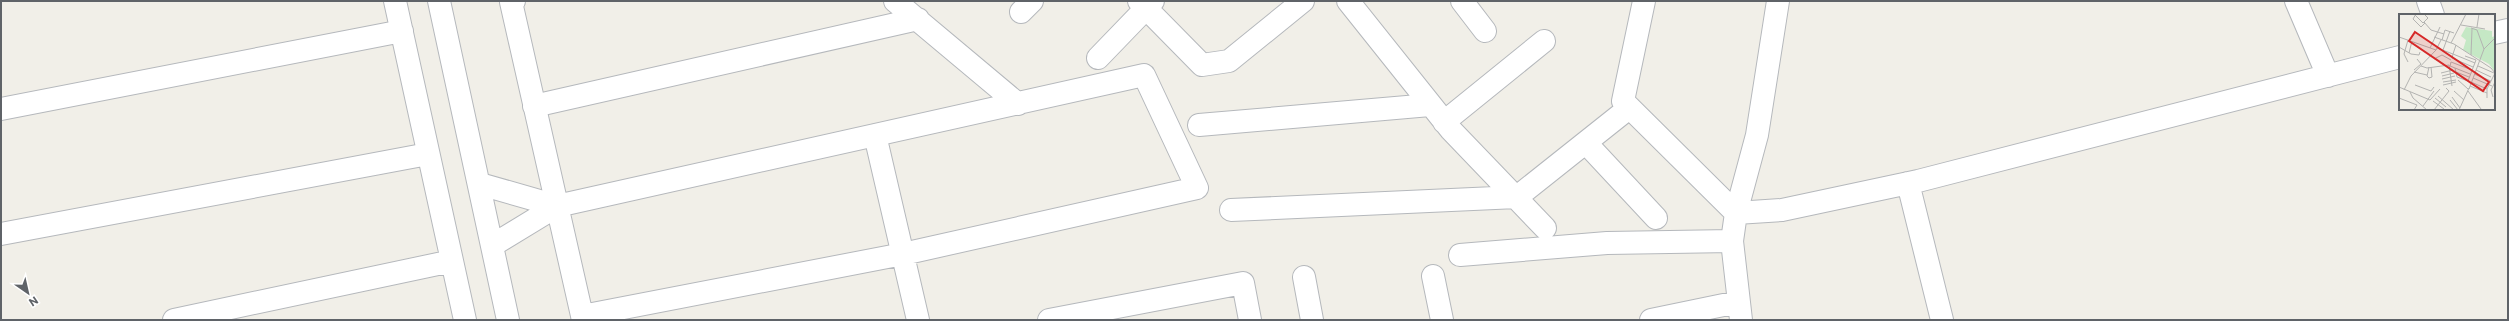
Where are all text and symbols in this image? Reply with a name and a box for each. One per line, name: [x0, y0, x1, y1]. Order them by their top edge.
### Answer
inset map: [2399, 14, 2495, 110]
north arrow: [8, 273, 48, 313]
text: N: [27, 294, 41, 309]

